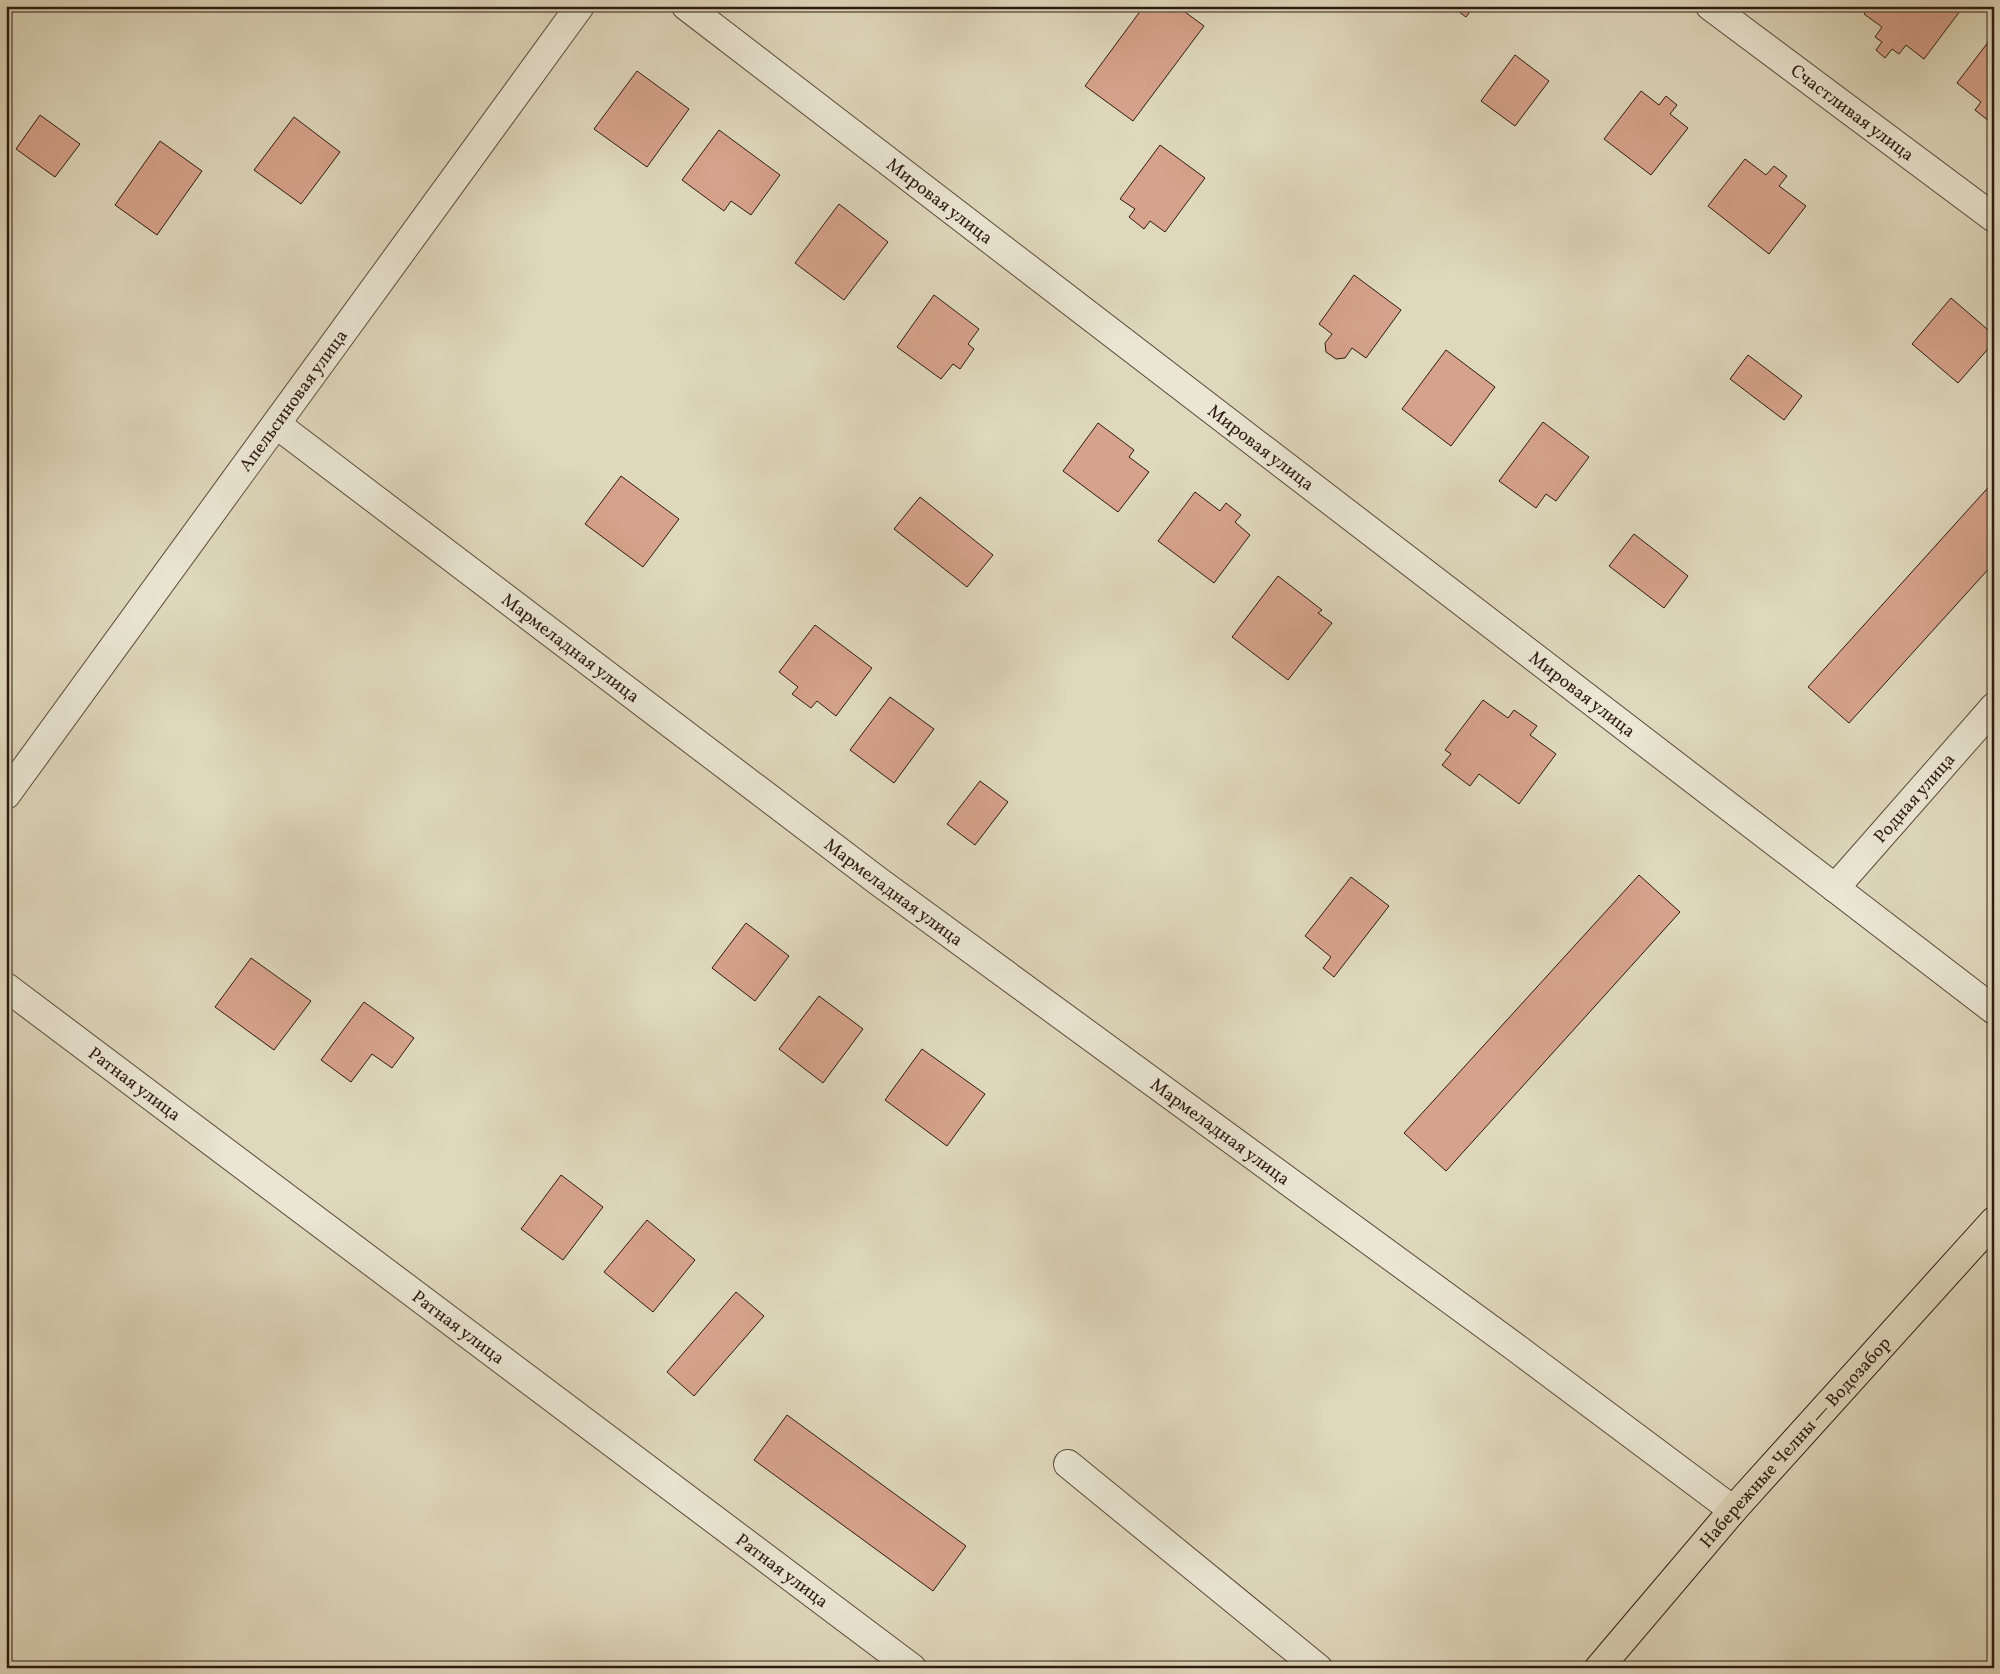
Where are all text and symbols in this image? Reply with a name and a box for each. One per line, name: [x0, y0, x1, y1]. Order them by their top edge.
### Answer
street label: Счастливая улица: [1785, 59, 1919, 168]
street label: Мировая улица: [880, 153, 997, 251]
street label: Апельсиновая улица: [234, 325, 355, 478]
street label: Мировая улица: [1202, 400, 1319, 498]
street label: Мармеладная улица: [495, 588, 644, 710]
street label: Мировая улица: [1523, 646, 1640, 744]
street label: Родная улица: [1869, 748, 1962, 849]
street label: Мармеладная улица: [818, 833, 968, 953]
street label: Ратная улица: [82, 1042, 185, 1128]
street label: Мармеладная улица: [1144, 1073, 1295, 1192]
street label: Ратная улица: [406, 1285, 509, 1371]
street label: Набережные Челны — Водозабор: [1695, 1332, 1897, 1554]
street label: Ратная улица: [730, 1529, 833, 1615]

